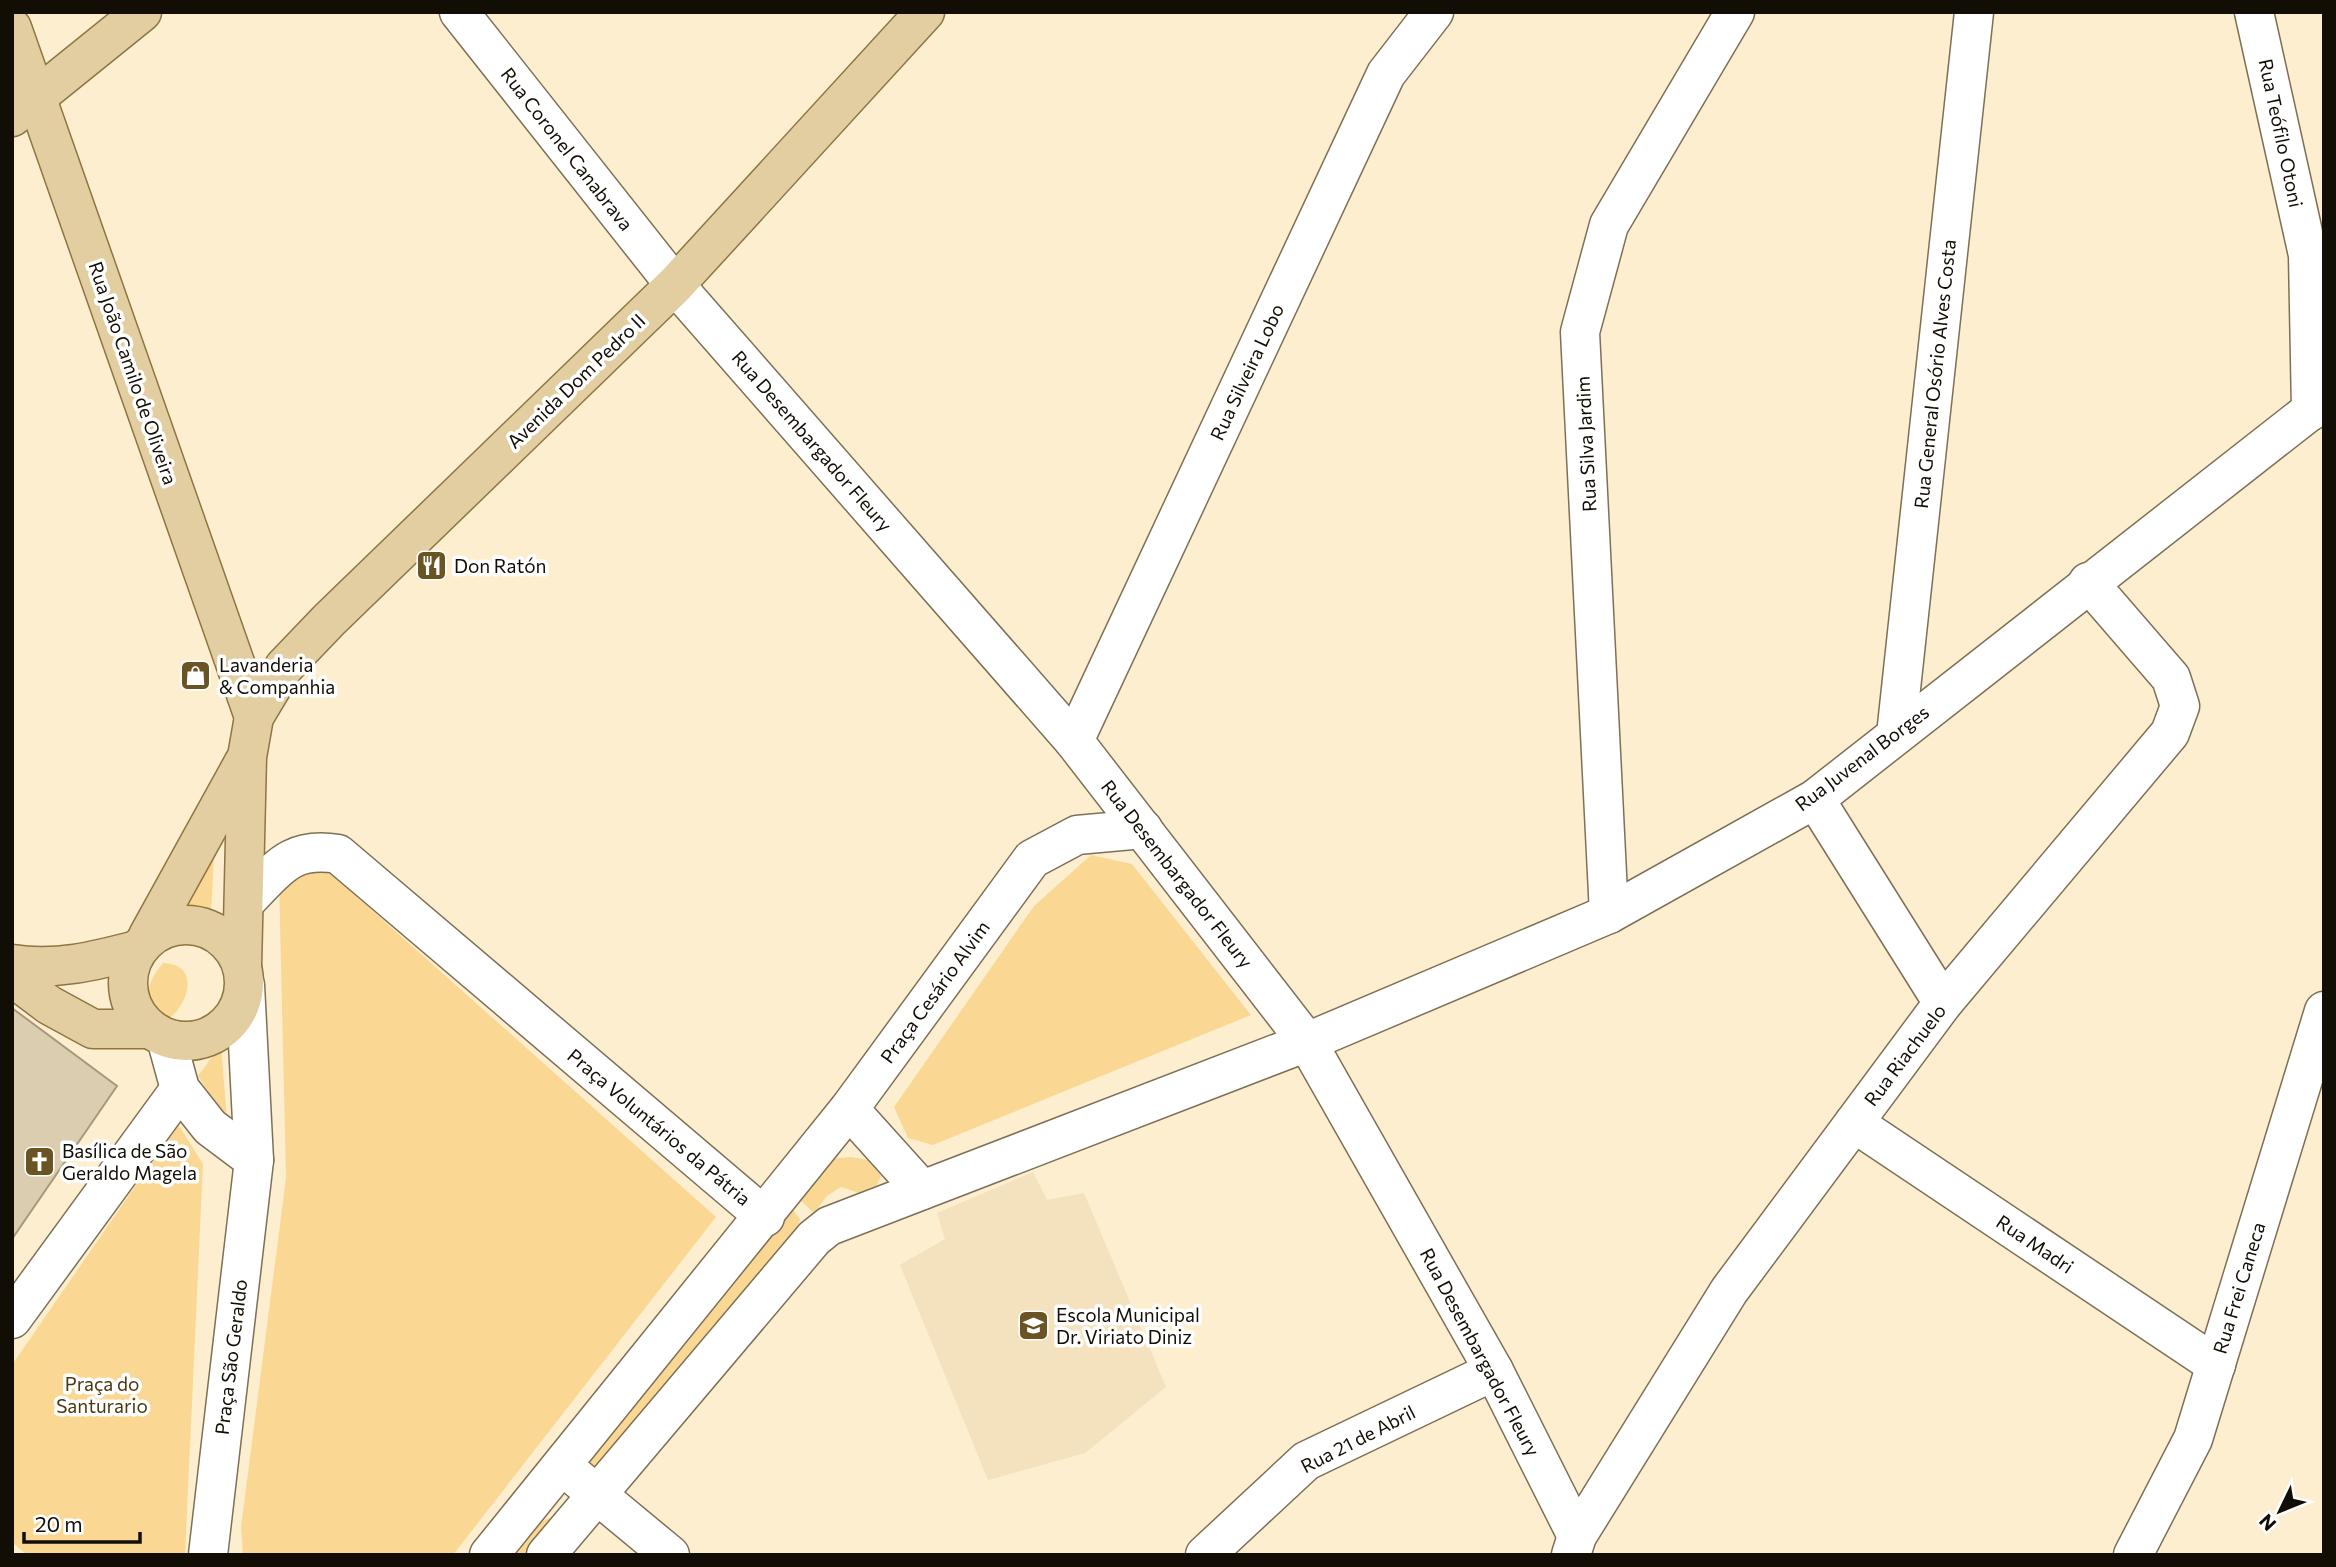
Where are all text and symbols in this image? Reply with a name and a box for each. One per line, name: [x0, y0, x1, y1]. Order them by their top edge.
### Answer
street label: Rua Teófilo Otoni: [2255, 57, 2308, 209]
street label: Rua Coronel Canabrava: [497, 62, 638, 235]
street label: Rua General Osório Alves Costa: [1909, 238, 1960, 510]
street label: Rua João Camilo de Oliveira: [84, 258, 182, 487]
street label: Rua Silveira Lobo: [1205, 300, 1288, 444]
street label: Avenida Dom Pedro II: [502, 309, 650, 453]
street label: Rua Desembargador Fleury: [728, 345, 897, 536]
street label: Rua Silva Jardim: [1570, 376, 1601, 513]
restaurant icon: Don Ratón: [414, 549, 448, 583]
place label: Don Ratón: [454, 554, 546, 577]
place label: Lavanderia & Companhia: [219, 653, 335, 698]
shop icon: Lavanderia & Companhia: [179, 659, 213, 693]
street label: Rua Juvenal Borges: [1790, 700, 1933, 815]
street label: Rua Desembargador Fleury: [1097, 775, 1258, 972]
street label: Praça Cesário Alvim: [875, 916, 994, 1067]
street label: Rua Riachuelo: [1859, 999, 1950, 1110]
street label: Praça Voluntários da Pátria: [563, 1043, 755, 1210]
place label: Basílica de São Geraldo Magela: [62, 1139, 197, 1184]
church icon: Basílica de São Geraldo Magela: [22, 1145, 56, 1179]
street label: Rua Madri: [1992, 1209, 2078, 1278]
street label: Rua Frei Caneca: [2208, 1219, 2269, 1356]
street label: Rua Desembargador Fleury: [1416, 1244, 1545, 1460]
street label: Praça São Geraldo: [210, 1278, 251, 1436]
place label: Escola Municipal Dr. Viriato Diniz: [1056, 1303, 1200, 1348]
school or university icon: Escola Municipal Dr. Viriato Diniz: [1016, 1309, 1050, 1343]
park label: Praça do Santurario: [56, 1372, 148, 1417]
street label: Rua 21 de Abril: [1297, 1400, 1419, 1477]
north arrow: [2245, 1476, 2315, 1546]
scale bar: [24, 1500, 140, 1544]
text: N: [2254, 1510, 2280, 1536]
text: 20 m: [35, 1511, 83, 1536]

